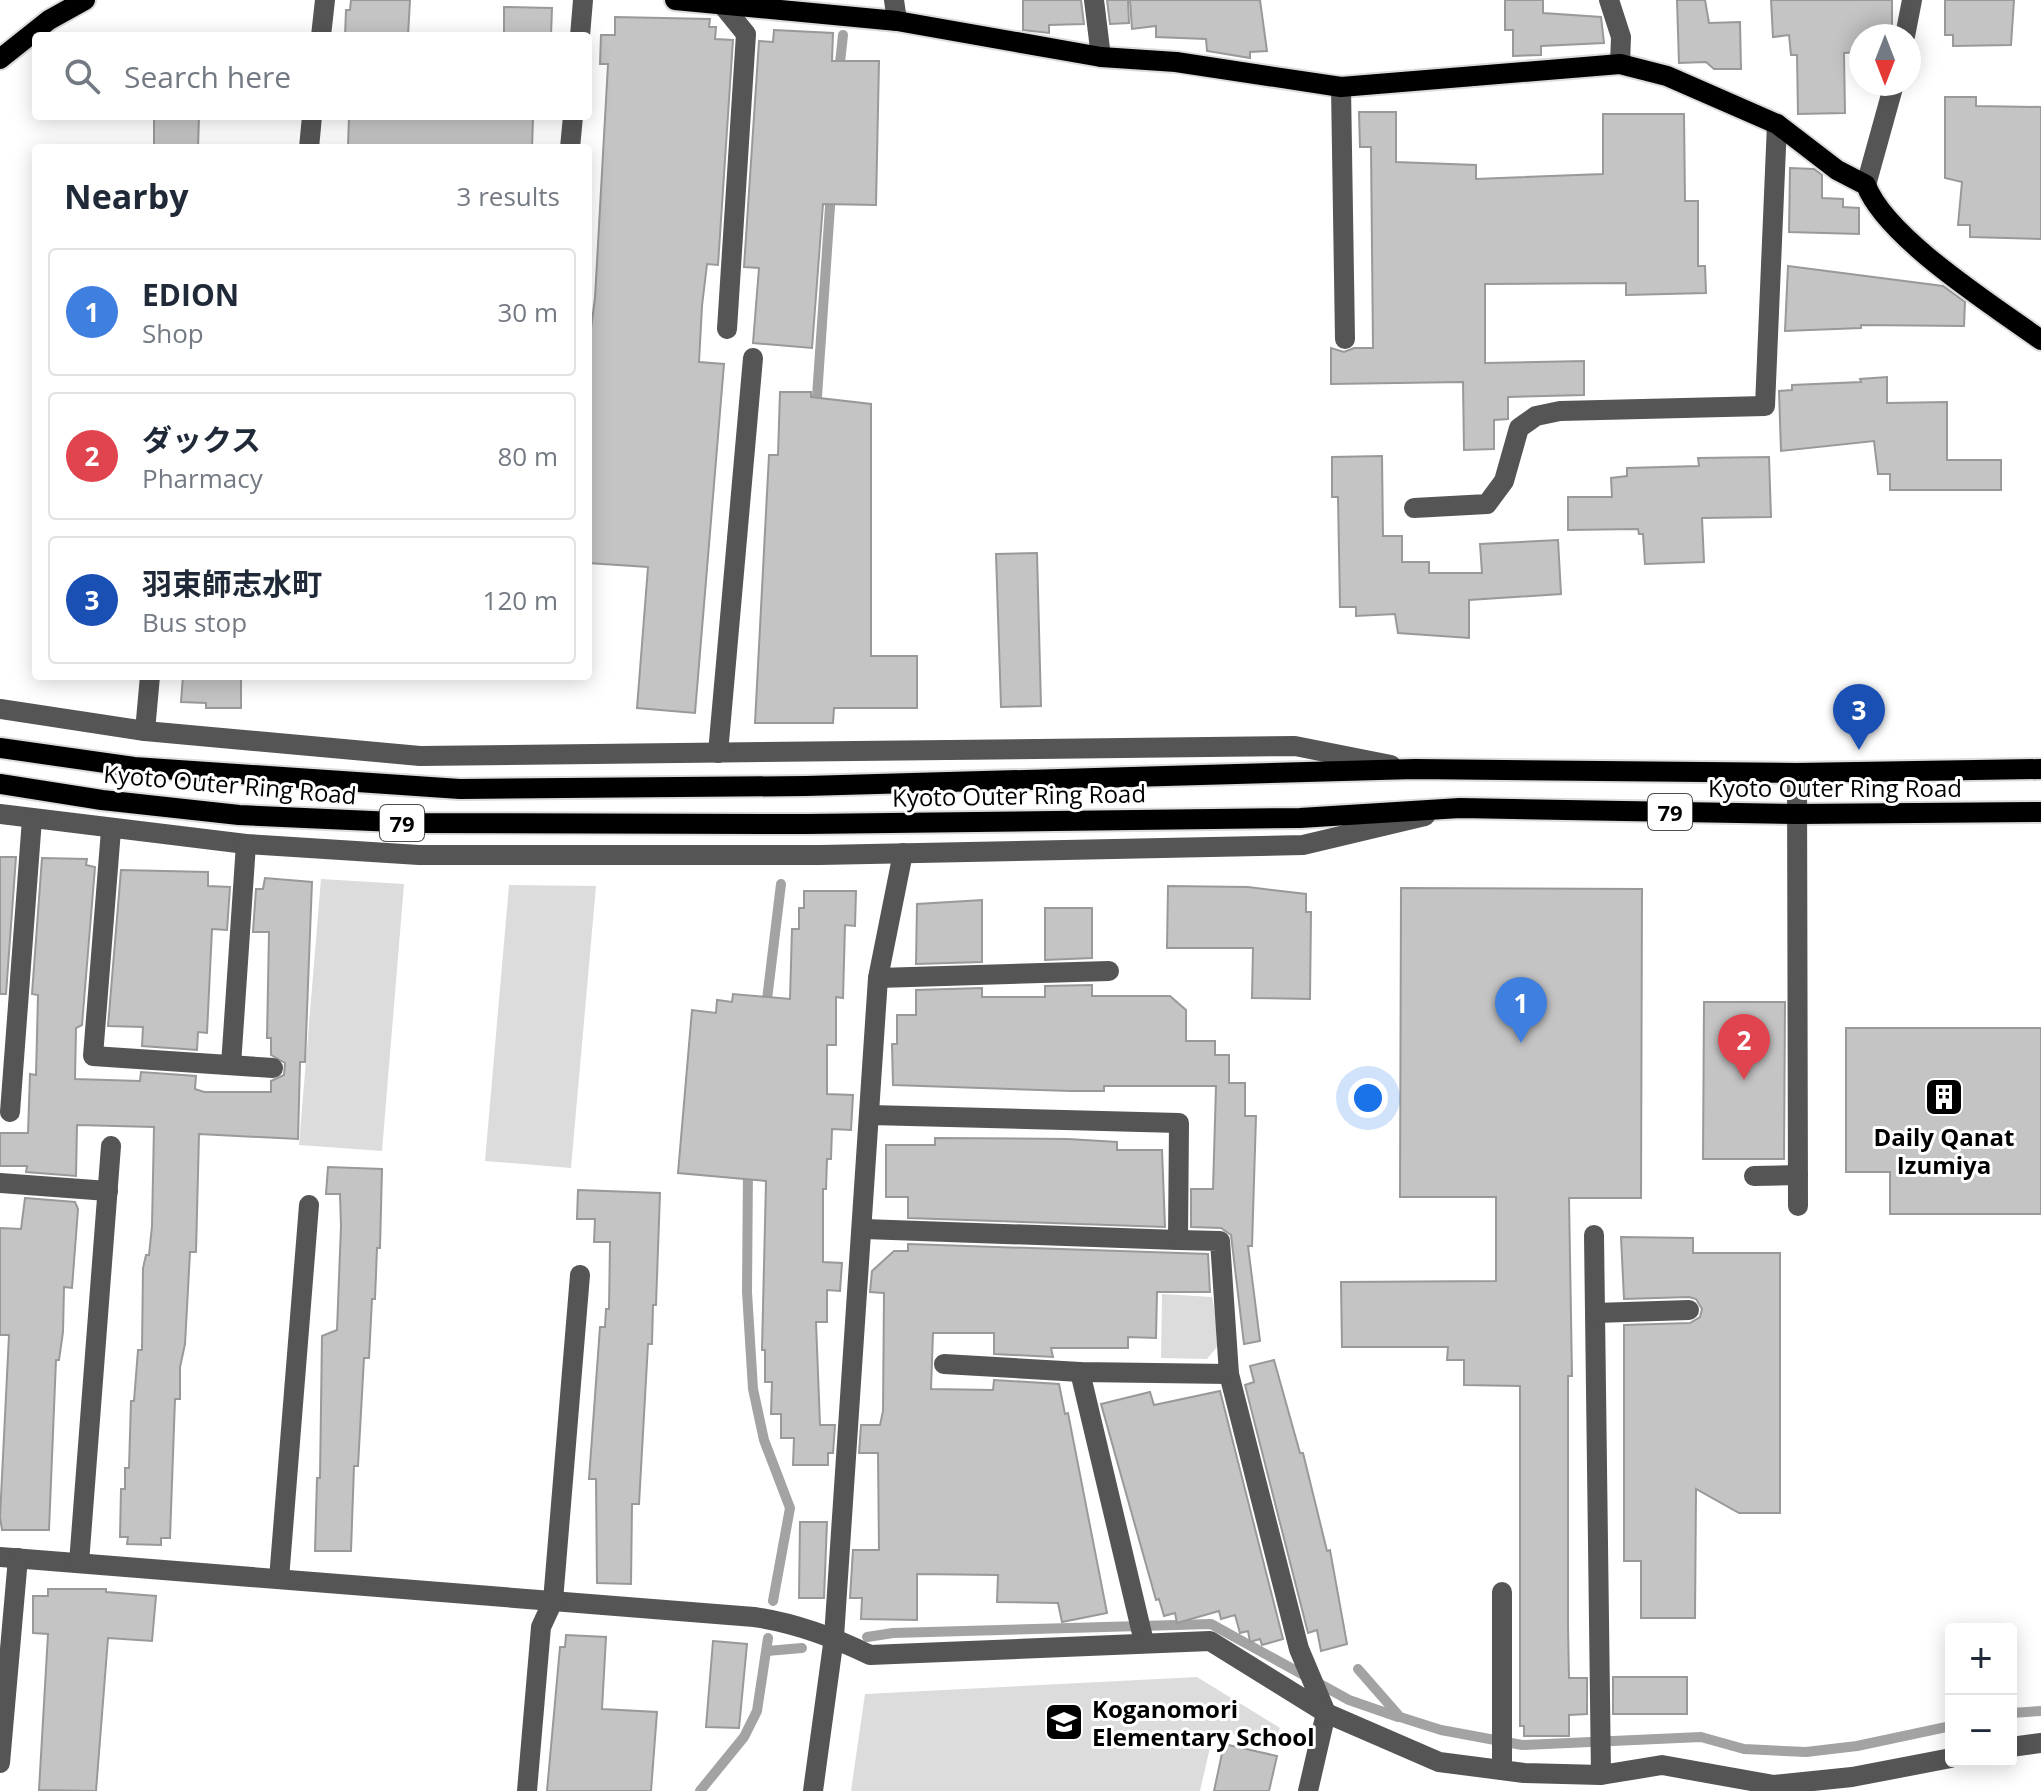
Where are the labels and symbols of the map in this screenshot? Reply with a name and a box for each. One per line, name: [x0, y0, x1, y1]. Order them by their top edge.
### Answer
north arrow: [1849, 24, 1921, 96]
pin: 3: [1833, 684, 1885, 750]
street label: Kyoto Outer Ring Road: [102, 756, 358, 812]
street label: Kyoto Outer Ring Road: [1708, 771, 1962, 804]
street label: Kyoto Outer Ring Road: [892, 776, 1146, 814]
road number: 79: [1648, 794, 1692, 830]
road number: 79: [380, 805, 424, 841]
pin: 1: [1495, 977, 1547, 1043]
pin: 2: [1718, 1014, 1770, 1080]
building icon: Daily Qanat Izumiya: [1923, 1076, 1965, 1118]
your location: [1348, 1078, 1388, 1118]
place label: Daily Qanat Izumiya: [1873, 1120, 2015, 1181]
place label: Koganomori Elementary School: [1092, 1692, 1315, 1753]
school or university icon: Koganomori Elementary School: [1043, 1701, 1085, 1743]

